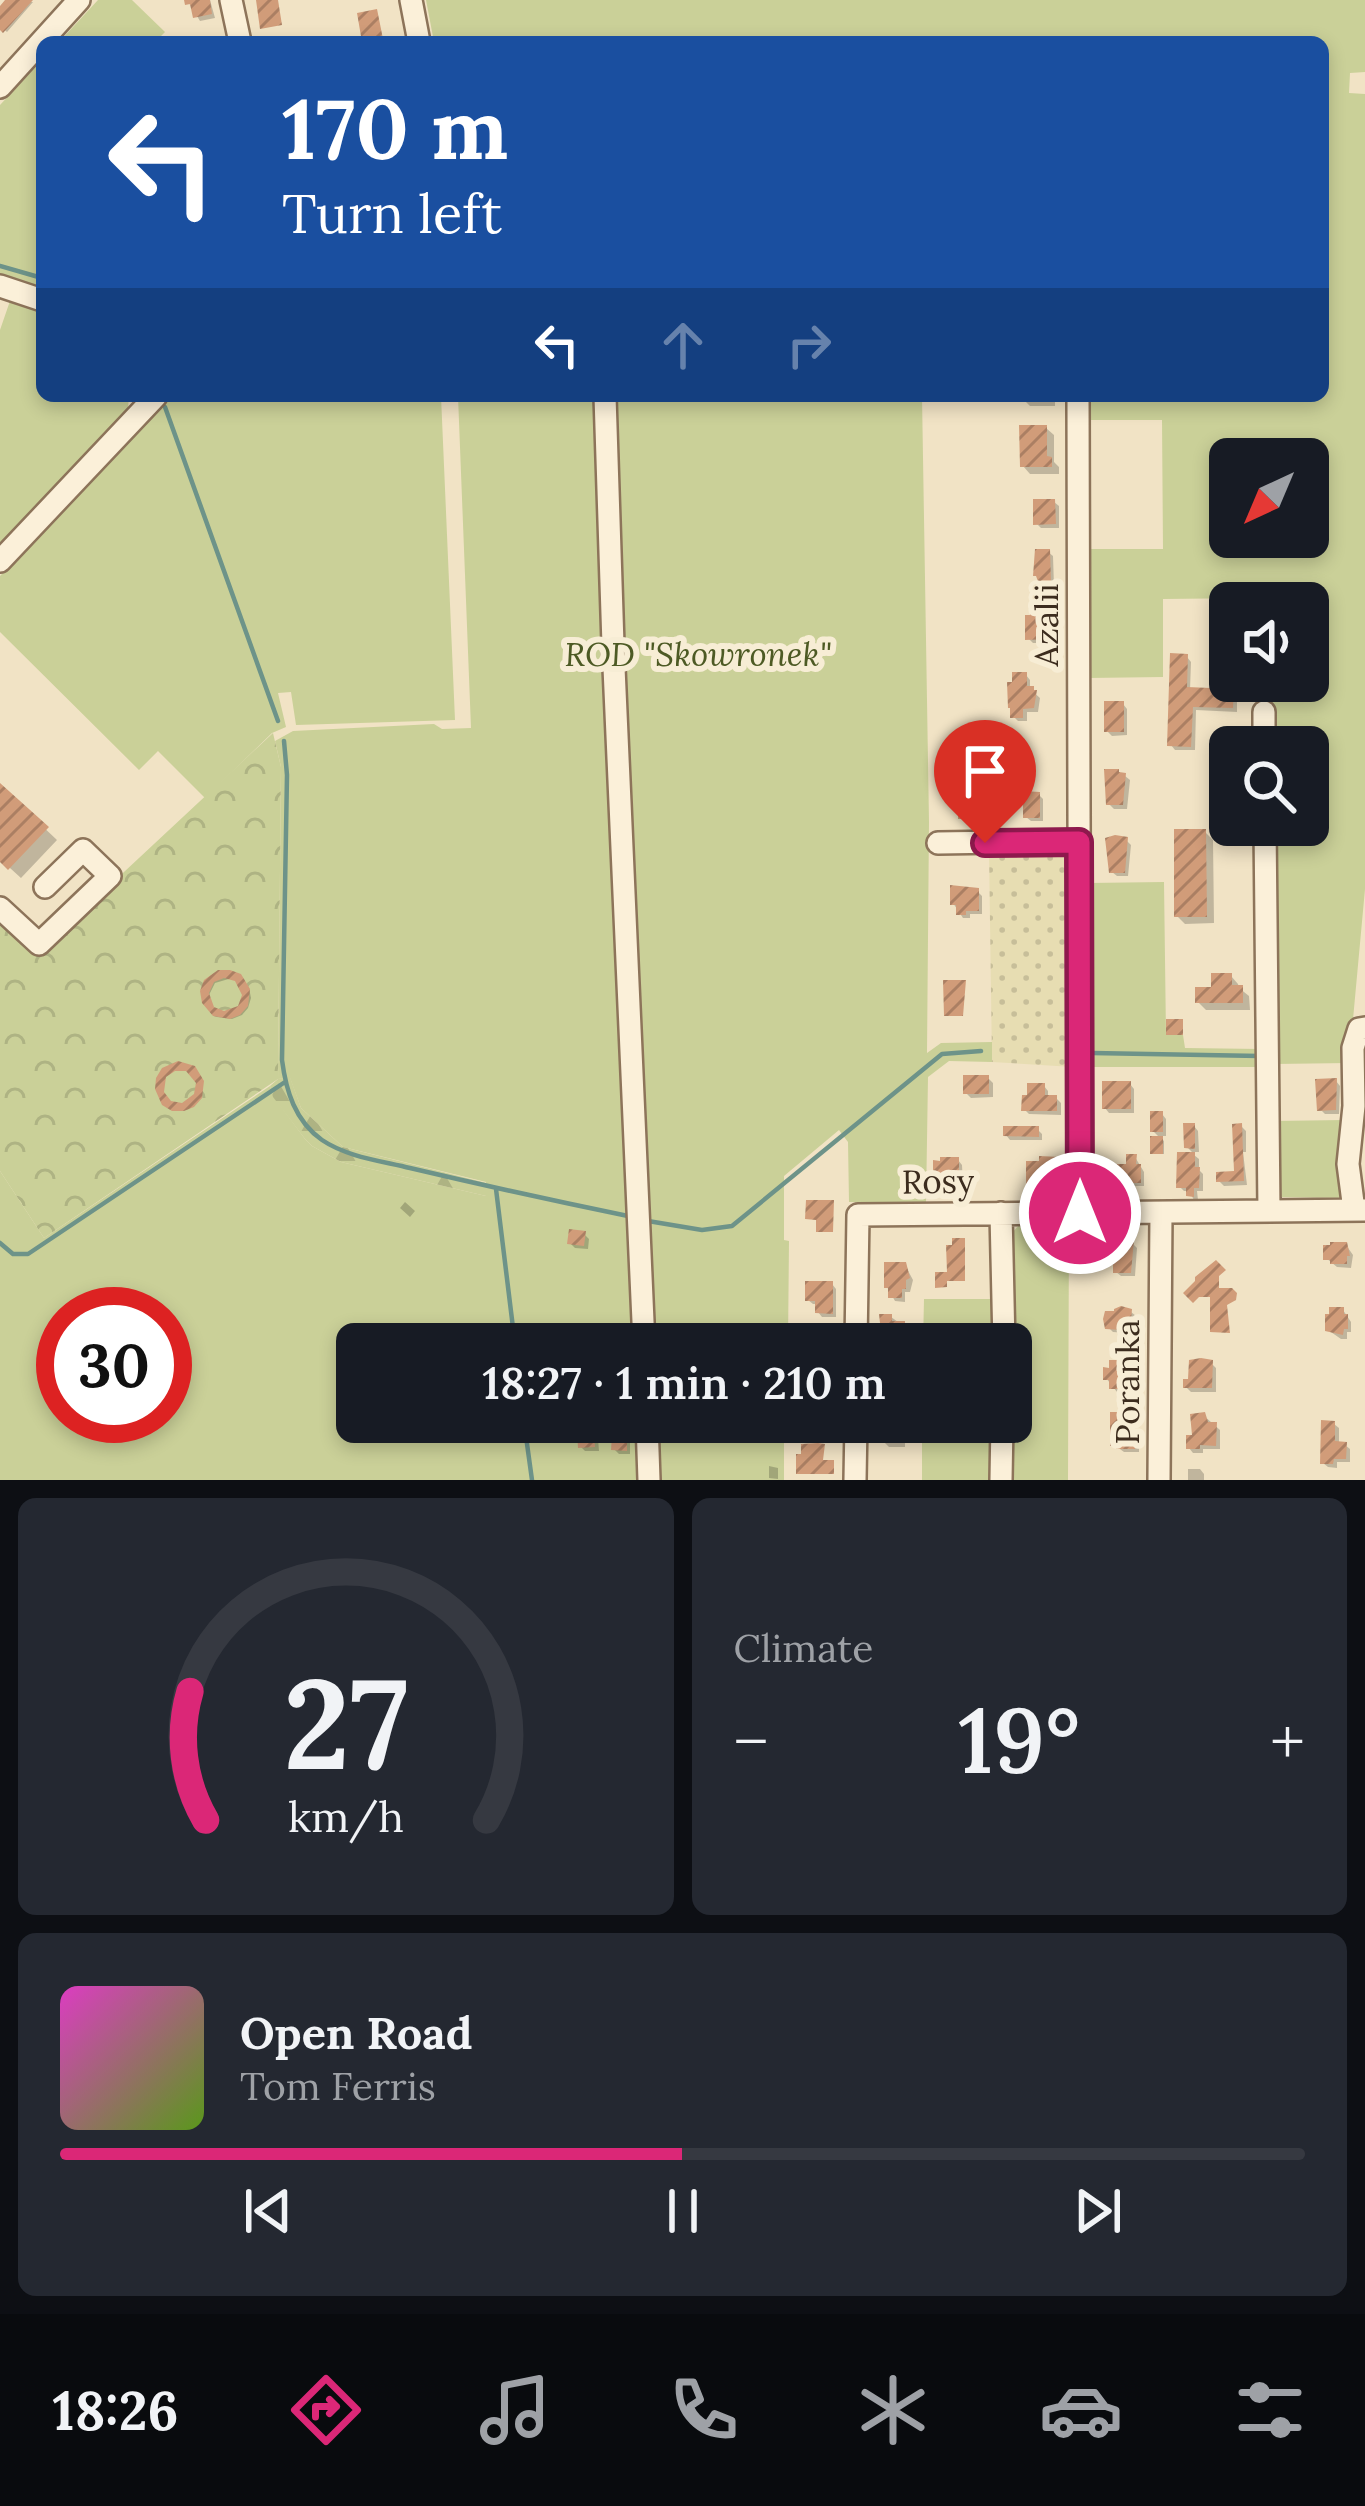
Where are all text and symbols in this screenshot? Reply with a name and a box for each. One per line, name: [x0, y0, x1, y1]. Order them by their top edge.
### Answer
text: 170 m: [282, 74, 508, 182]
icon: left: [84, 84, 240, 240]
text: Turn left: [282, 179, 502, 248]
icon: left: [524, 312, 590, 378]
icon: ahead: [650, 312, 716, 378]
icon: right: [776, 312, 842, 378]
north arrow: [1209, 438, 1329, 558]
map controls: [1209, 438, 1329, 846]
button: sound: [1209, 582, 1329, 702]
street label: Azalii: [1025, 583, 1067, 668]
park label: ROD "Skowronek": [564, 633, 832, 675]
pin: [934, 720, 1036, 843]
button: search: [1209, 726, 1329, 846]
icon: arrive: [952, 738, 1018, 804]
position arrow: [1017, 1150, 1143, 1276]
street label: Rosy: [901, 1159, 975, 1203]
speed limit sign: 30: [36, 1287, 192, 1443]
street label: Poranka: [1106, 1320, 1148, 1444]
text: 18:27 · 1 min · 210 m: [482, 1354, 886, 1411]
text: Climate: [734, 1623, 873, 1673]
text: 27: [283, 1643, 408, 1803]
text: 19°: [958, 1682, 1080, 1798]
text: −: [734, 1699, 768, 1783]
text: +: [1270, 1699, 1305, 1783]
text: km/h: [288, 1788, 404, 1843]
text: Open Road: [240, 2004, 473, 2061]
text: Tom Ferris: [240, 2061, 436, 2111]
icon: previous: [235, 2178, 301, 2244]
icon: pause: [650, 2178, 716, 2244]
icon: next: [1065, 2178, 1131, 2244]
icon: directions: [284, 2368, 368, 2452]
icon: music: [473, 2368, 557, 2452]
icon: phone: [662, 2368, 746, 2452]
icon: climate: [851, 2368, 935, 2452]
icon: car: [1039, 2368, 1123, 2452]
icon: filters: [1228, 2368, 1312, 2452]
text: 18:26: [52, 2376, 179, 2445]

